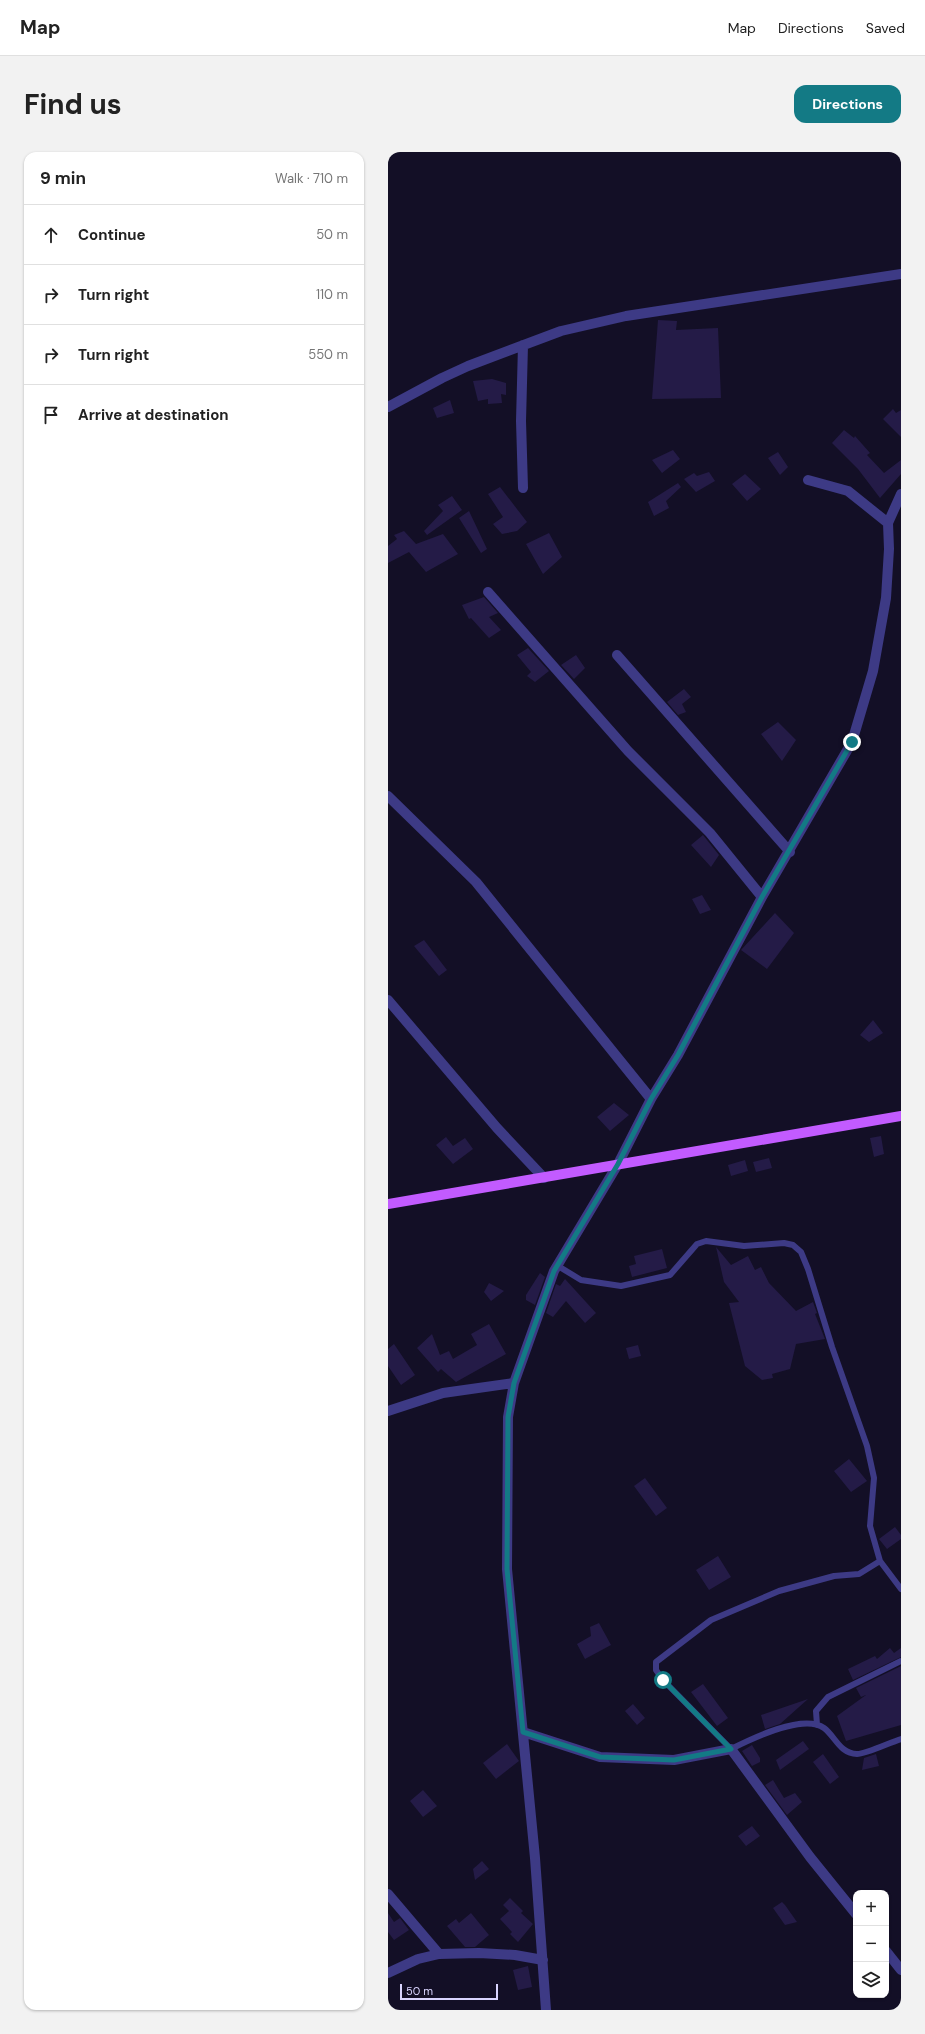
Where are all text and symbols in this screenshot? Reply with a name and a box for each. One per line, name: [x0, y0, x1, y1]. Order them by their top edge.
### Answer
text: Map: [20, 15, 60, 40]
text: Map: [728, 19, 756, 37]
text: Directions: [778, 19, 844, 37]
text: Saved: [866, 19, 905, 37]
button: Directions: [794, 85, 901, 123]
text: Find us: [24, 86, 122, 123]
text: 9 min: [40, 167, 86, 189]
text: Walk · 710 m: [275, 170, 348, 187]
icon: ahead: [40, 224, 62, 246]
text: Continue: [78, 225, 146, 245]
text: 50 m: [316, 226, 348, 243]
icon: right: [40, 284, 62, 306]
text: Turn right: [78, 285, 149, 305]
text: 110 m: [316, 286, 348, 303]
icon: right: [40, 344, 62, 366]
text: Turn right: [78, 345, 149, 365]
text: 550 m: [308, 346, 348, 363]
icon: arrive: [40, 404, 62, 426]
text: Arrive at destination: [78, 405, 229, 425]
route end: [843, 733, 861, 751]
route start: [654, 1671, 672, 1689]
map controls: [853, 1890, 889, 1998]
button: +: [853, 1890, 889, 1926]
button: −: [853, 1926, 889, 1962]
button: layers: [853, 1962, 889, 1998]
scale bar: [400, 1982, 498, 2001]
text: 50 m: [406, 1984, 433, 1998]

